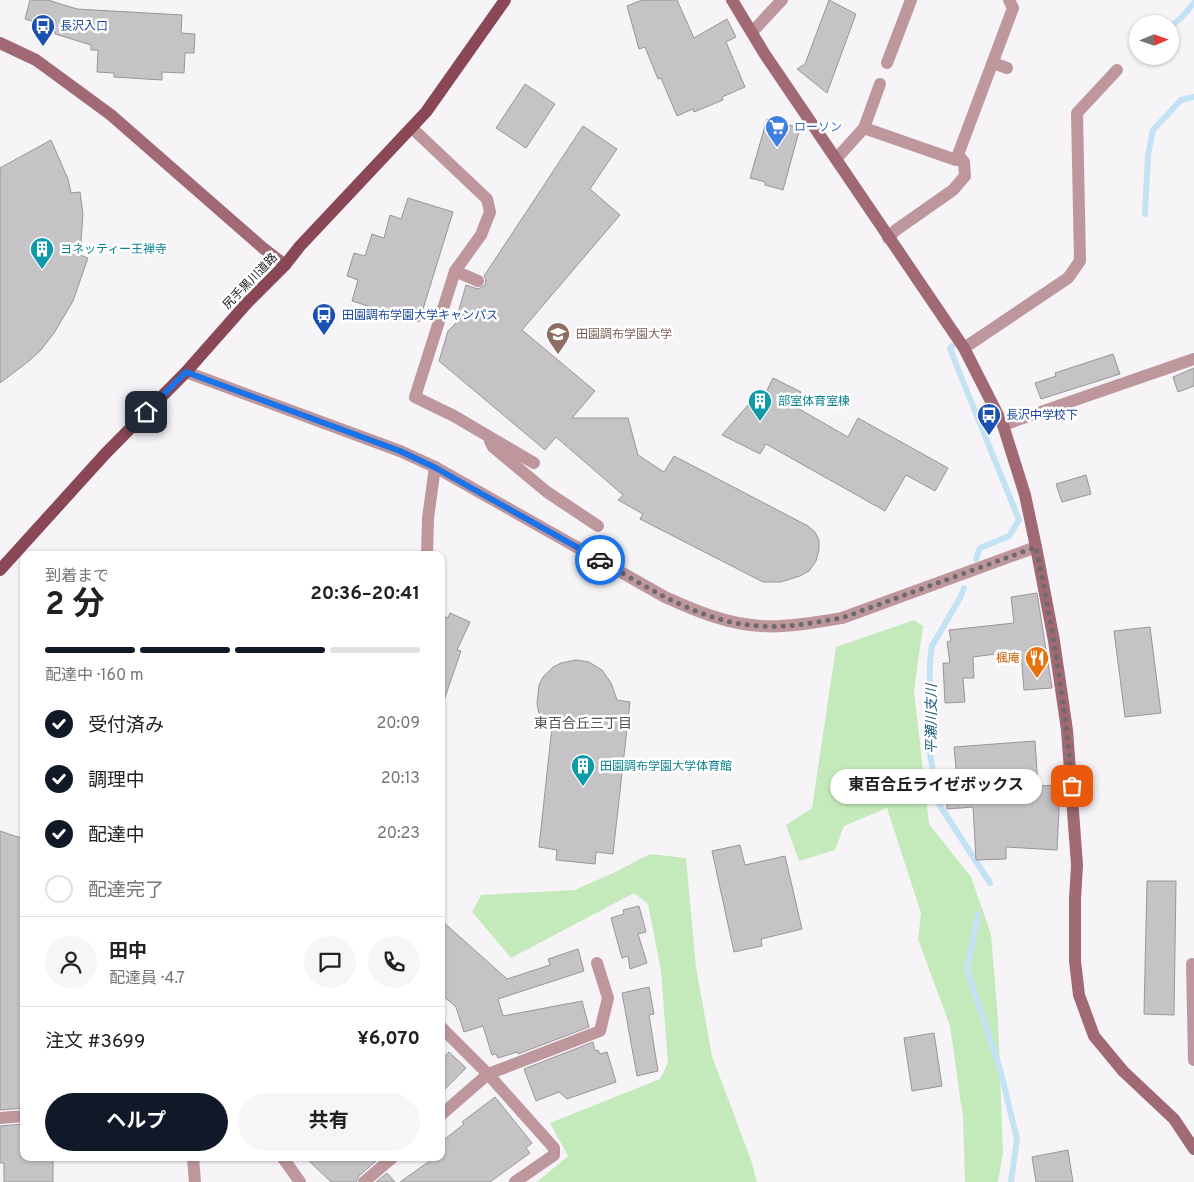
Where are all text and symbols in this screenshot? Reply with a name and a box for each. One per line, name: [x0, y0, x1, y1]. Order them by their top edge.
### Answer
bus stop icon: 長沢入口: [30, 13, 56, 47]
north arrow: [1129, 15, 1179, 65]
map controls: [1129, 15, 1179, 65]
place label: 長沢入口: [60, 19, 108, 35]
supermarket icon: ローソン: [764, 114, 790, 148]
place label: ローソン: [794, 120, 842, 136]
building icon: ヨネッティー王禅寺: [29, 236, 55, 270]
place label: ヨネッティー王禅寺: [60, 242, 167, 258]
street label: 尻手黒川道路: [220, 250, 281, 313]
bus stop icon: 田園調布学園大学キャンパス: [311, 302, 337, 336]
place label: 田園調布学園大学キャンパス: [342, 308, 498, 324]
school or university icon: 田園調布学園大学: [545, 321, 571, 355]
place label: 田園調布学園大学: [576, 327, 672, 343]
building icon: 部室体育室棟: [747, 388, 773, 422]
pin: [125, 391, 167, 433]
place label: 部室体育室棟: [778, 394, 850, 410]
icon: home: [132, 398, 160, 426]
bus stop icon: 長沢中学校下: [976, 402, 1002, 436]
place label: 長沢中学校下: [1006, 408, 1078, 424]
courier: [575, 535, 625, 585]
icon: car: [586, 546, 614, 574]
text: 到着まで: [45, 567, 109, 587]
text: 20:36–20:41: [310, 582, 420, 606]
text: 2 分: [45, 586, 105, 626]
restaurant icon: 楓庵: [1024, 645, 1050, 679]
place label: 楓庵: [996, 651, 1020, 667]
text: 配達中 · 160 m: [45, 666, 144, 686]
water label: 平瀬川支川: [924, 682, 941, 754]
icon: check: [45, 710, 73, 738]
text: 受付済み: [88, 714, 164, 738]
text: 20:09: [377, 714, 420, 734]
district label: 東百合丘三丁目: [534, 716, 632, 733]
building icon: 田園調布学園大学体育館: [570, 753, 596, 787]
place label: 田園調布学園大学体育館: [600, 759, 732, 775]
icon: check: [45, 765, 73, 793]
pin: [1051, 765, 1093, 807]
callout: 東百合丘ライゼボックス: [830, 768, 1042, 804]
text: 調理中: [88, 769, 145, 793]
text: 20:13: [381, 769, 420, 789]
icon: bag: [1058, 772, 1086, 800]
text: 東百合丘ライゼボックス: [848, 776, 1024, 796]
icon: check: [45, 820, 73, 848]
text: 配達中: [88, 824, 145, 848]
text: 20:23: [377, 824, 420, 844]
text: 配達完了: [88, 879, 164, 903]
button: person: [45, 936, 97, 988]
button: chat: [304, 936, 356, 988]
button: phone: [368, 936, 420, 988]
text: 田中: [109, 940, 147, 964]
text: 配達員 · 4.7: [109, 969, 185, 989]
text: ¥6,070: [357, 1027, 420, 1051]
text: 注文 #3699: [45, 1030, 145, 1054]
button: ヘルプ: [45, 1093, 228, 1151]
button: 共有: [238, 1093, 420, 1151]

